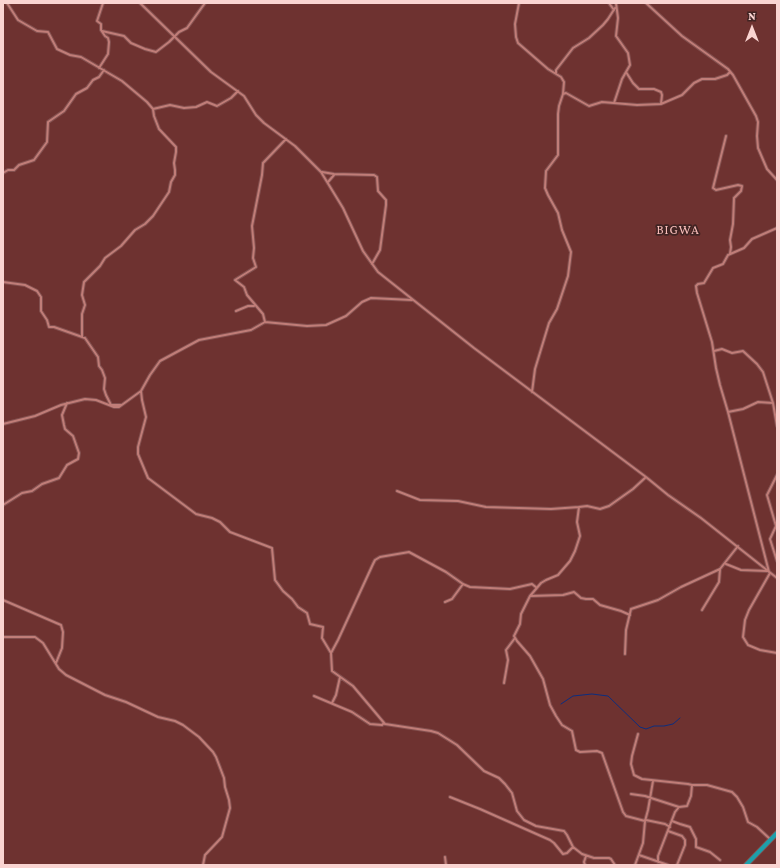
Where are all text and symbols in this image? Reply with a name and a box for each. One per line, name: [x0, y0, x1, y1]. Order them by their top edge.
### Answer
north arrow: [732, 8, 772, 48]
text: N: [748, 10, 756, 22]
district label: BIGWA: [656, 222, 700, 238]

